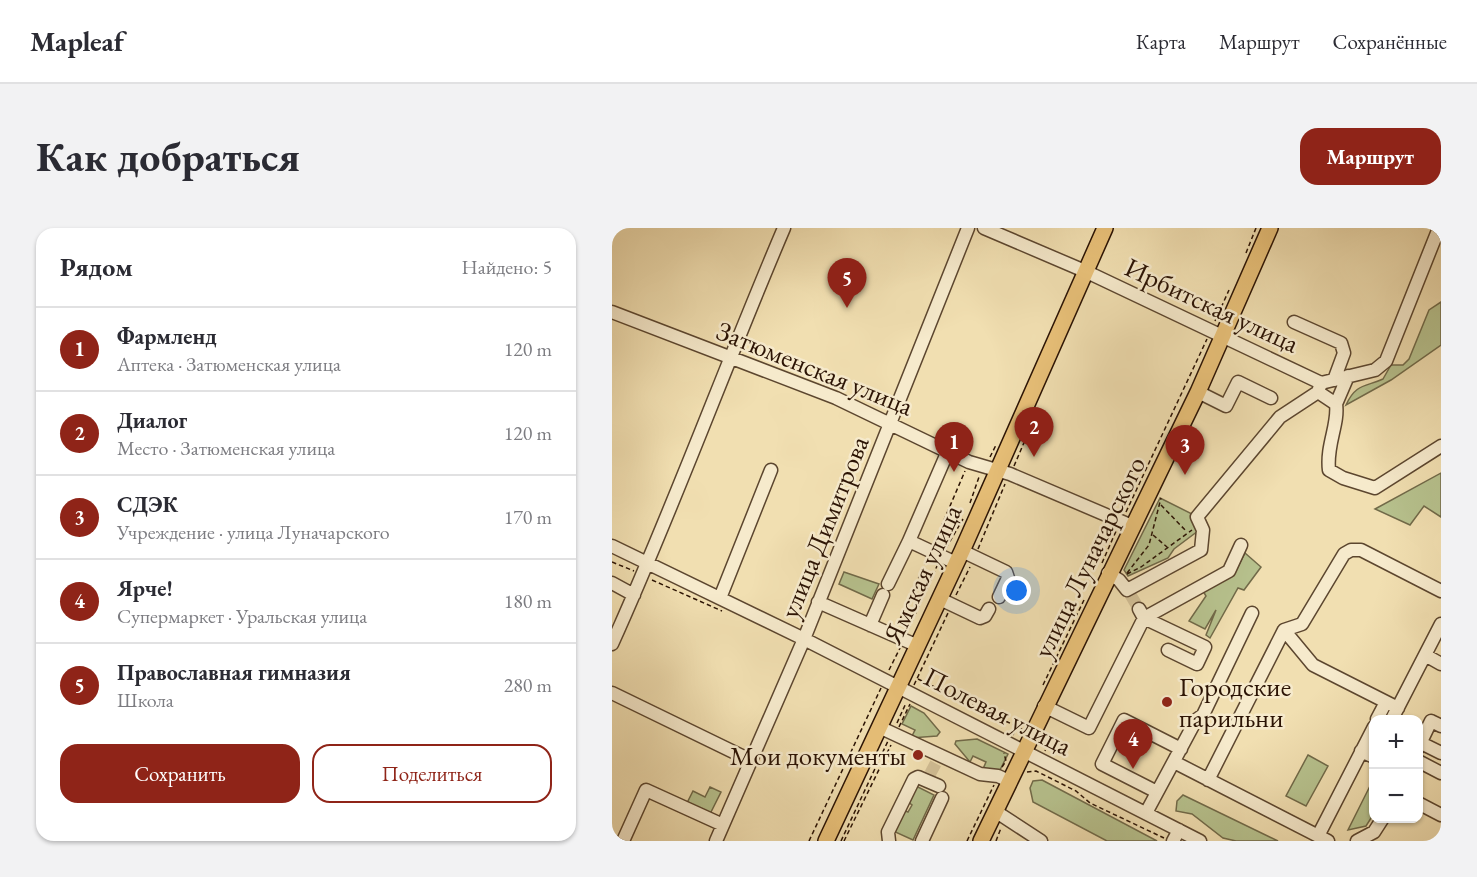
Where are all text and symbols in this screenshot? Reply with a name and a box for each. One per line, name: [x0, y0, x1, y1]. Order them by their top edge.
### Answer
text: Mapleaf: [30, 23, 124, 59]
text: Карта: [1136, 28, 1186, 55]
text: Маршрут: [1219, 28, 1300, 55]
text: Сохранённые: [1333, 28, 1447, 55]
button: Маршрут: [1300, 128, 1441, 185]
text: Как добраться: [36, 129, 300, 184]
street label: Ирбитская улица: [1119, 249, 1305, 361]
text: Рядом: [60, 250, 133, 284]
text: Найдено: 5: [461, 254, 552, 280]
pin: 5: [828, 259, 866, 308]
street label: Затюменская улица: [712, 313, 919, 423]
text: Фармленд: [117, 322, 217, 351]
text: 1: [74, 336, 85, 362]
text: 120 m: [504, 336, 552, 362]
text: Аптека · Затюменская улица: [117, 351, 341, 377]
text: Диалог: [117, 406, 187, 435]
pin: 2: [1014, 408, 1054, 457]
text: 2: [74, 420, 85, 446]
text: 120 m: [504, 420, 552, 446]
pin: 1: [934, 422, 974, 472]
pin: 3: [1166, 426, 1204, 475]
street label: улица Димитрова: [772, 431, 877, 623]
text: Место · Затюменская улица: [117, 435, 335, 461]
street label: улица Луначарского: [1025, 451, 1153, 663]
text: СДЭК: [117, 490, 178, 519]
street label: Ямская улица: [874, 499, 970, 650]
text: 3: [74, 504, 85, 530]
text: 170 m: [504, 504, 552, 530]
text: Учреждение · улица Луначарского: [117, 519, 390, 545]
text: Ярче!: [117, 574, 173, 603]
your location: [1002, 576, 1031, 605]
text: 4: [74, 588, 85, 614]
text: 180 m: [504, 588, 552, 614]
text: Супермаркет · Уральская улица: [117, 603, 367, 629]
text: Православная гимназия: [117, 658, 351, 687]
street label: Полевая улица: [918, 659, 1078, 763]
place label: Городские парильни: [1179, 669, 1291, 735]
text: 5: [74, 672, 85, 698]
text: 280 m: [504, 672, 552, 698]
text: Школа: [117, 687, 174, 713]
marker: Городские парильни: [1160, 695, 1174, 709]
map controls: [1369, 715, 1423, 823]
button: +: [1369, 715, 1423, 769]
pin: 4: [1114, 720, 1152, 769]
place label: Мои документы: [730, 738, 906, 773]
button: Сохранить: [60, 744, 300, 803]
button: Поделиться: [312, 744, 552, 803]
marker: Мои документы: [911, 748, 925, 762]
button: −: [1369, 769, 1423, 823]

